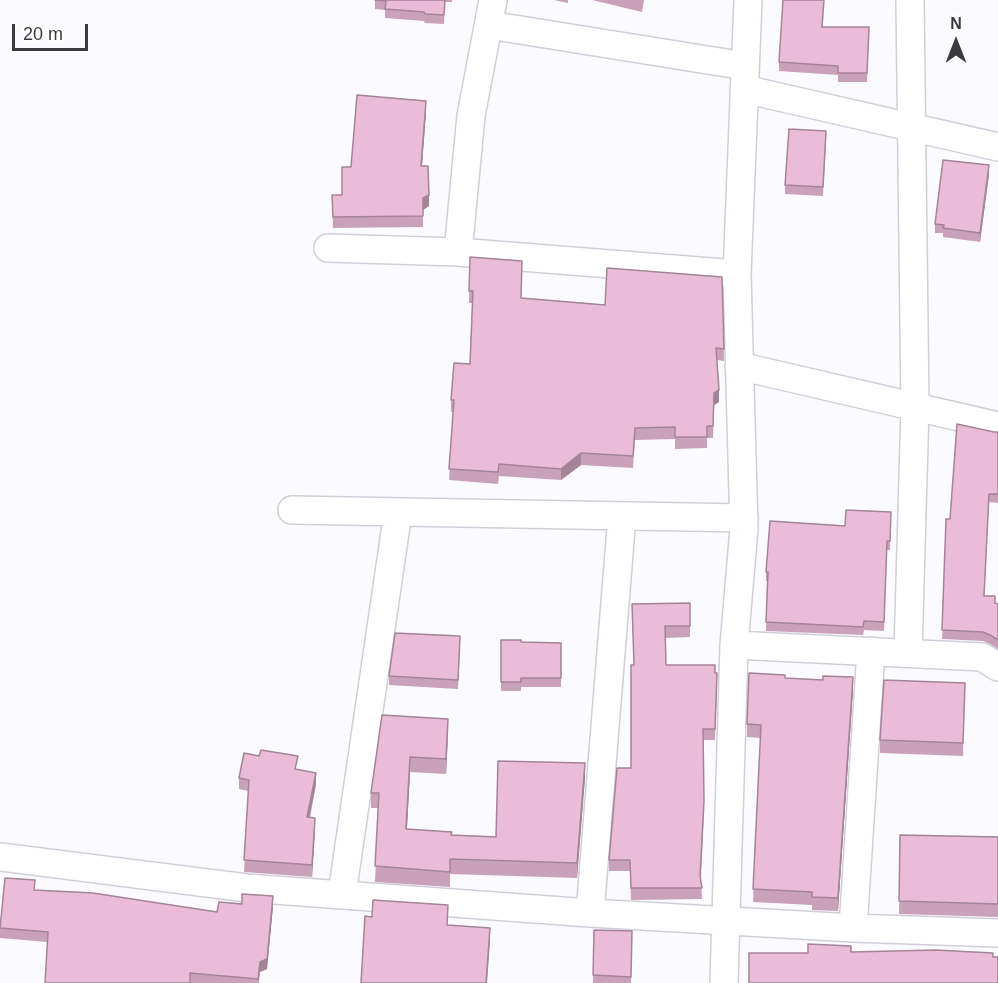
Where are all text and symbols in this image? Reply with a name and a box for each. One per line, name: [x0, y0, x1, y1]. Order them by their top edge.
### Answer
scale bar: [15, 12, 92, 50]
north arrow: [926, 12, 986, 72]
text: N: [950, 15, 962, 32]
text: 20 m: [23, 24, 63, 44]

